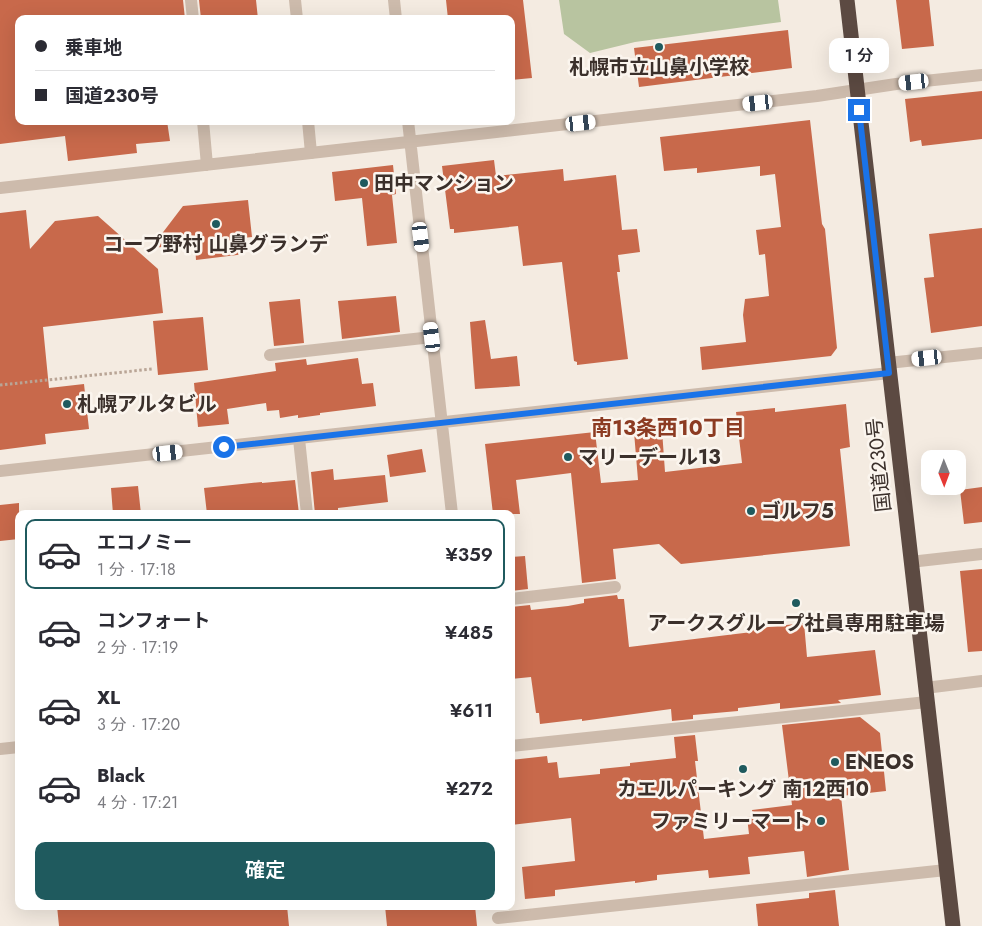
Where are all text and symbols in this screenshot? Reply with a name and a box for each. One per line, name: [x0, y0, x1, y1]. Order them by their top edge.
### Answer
text: 乗車地: [65, 34, 122, 61]
callout: 1 分: [829, 38, 889, 72]
marker: 札幌市立山鼻小学校: [653, 41, 665, 53]
text: 1 分: [845, 44, 873, 67]
place label: 札幌市立山鼻小学校: [569, 53, 749, 82]
car: [898, 73, 929, 91]
text: 国道230号: [65, 82, 159, 109]
car: [742, 94, 773, 112]
route end: [848, 99, 870, 121]
car: [565, 114, 596, 132]
place label: 田中マンション: [374, 169, 514, 198]
marker: 田中マンション: [358, 177, 370, 189]
marker: コープ野村 山鼻グランデ: [210, 218, 222, 230]
car: [411, 221, 430, 253]
place label: コープ野村 山鼻グランデ: [104, 230, 328, 259]
car: [422, 321, 441, 353]
car: [911, 349, 942, 367]
place label: 札幌アルタビル: [77, 390, 217, 419]
marker: 札幌アルタビル: [61, 398, 73, 410]
district label: 南13条西10丁目: [591, 413, 745, 443]
street label: 国道230号: [860, 417, 898, 513]
route start: [213, 436, 235, 458]
place label: マリーデール13: [578, 443, 721, 472]
car: [152, 444, 183, 462]
north arrow: [921, 450, 966, 495]
map controls: [921, 450, 966, 495]
marker: マリーデール13: [562, 451, 574, 463]
place label: ゴルフ5: [761, 497, 834, 526]
marker: ゴルフ5: [745, 505, 757, 517]
text: エコノミー: [97, 529, 192, 556]
icon: car: [37, 532, 82, 577]
text: ¥359: [446, 541, 493, 568]
text: 1 分 · 17:18: [97, 558, 176, 581]
marker: アークスグループ社員専用駐車場: [790, 597, 802, 609]
text: コンフォート: [97, 607, 210, 634]
place label: アークスグループ社員専用駐車場: [648, 609, 945, 638]
icon: car: [37, 610, 82, 655]
text: ¥485: [445, 619, 493, 646]
text: 2 分 · 17:19: [97, 636, 178, 659]
text: XL: [97, 684, 120, 711]
icon: car: [37, 688, 82, 733]
text: ¥611: [450, 697, 493, 724]
text: 3 分 · 17:20: [97, 713, 180, 736]
place label: ENEOS: [845, 748, 914, 777]
marker: ENEOS: [829, 756, 841, 768]
text: Black: [97, 762, 145, 789]
marker: カエルパーキング 南12西10: [737, 763, 749, 775]
icon: car: [37, 766, 82, 811]
text: ¥272: [446, 775, 493, 802]
place label: カエルパーキング 南12西10: [617, 775, 869, 804]
text: 4 分 · 17:21: [97, 791, 178, 814]
place label: ファミリーマート: [651, 807, 811, 836]
marker: ファミリーマート: [815, 815, 827, 827]
button: 確定: [35, 842, 495, 900]

